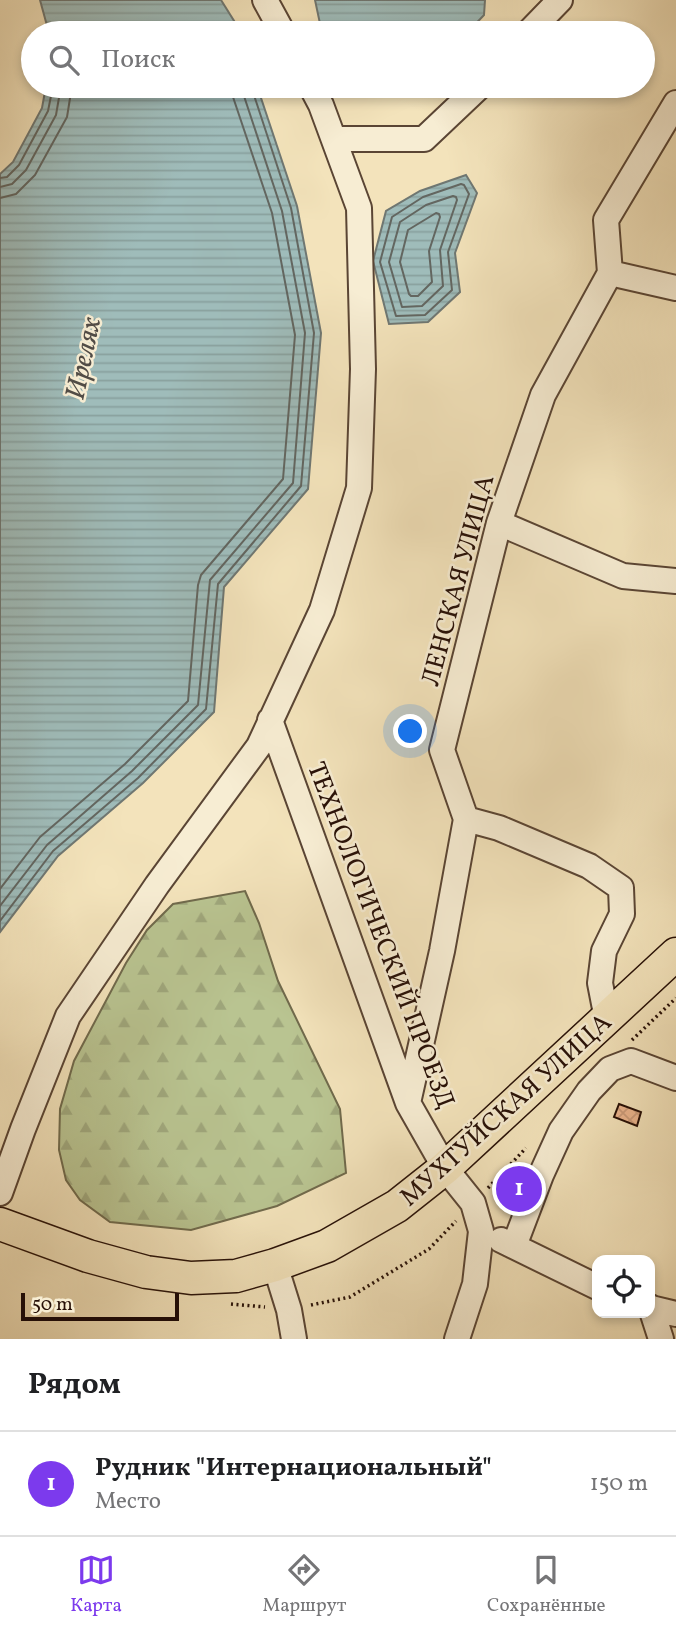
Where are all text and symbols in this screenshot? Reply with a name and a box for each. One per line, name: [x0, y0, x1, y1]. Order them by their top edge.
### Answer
search box: [21, 21, 655, 98]
icon: search: [45, 41, 83, 79]
text: Поиск: [101, 42, 175, 78]
water label: Ирелях: [57, 313, 112, 404]
street label: ЛЕНСКАЯ УЛИЦА: [413, 471, 504, 690]
your location: [393, 714, 427, 748]
street label: ТЕХНОЛОГИЧЕСКИЙ ПРОЕЗД: [297, 757, 463, 1114]
street label: МУХТУЙСКАЯ УЛИЦА: [393, 1005, 620, 1215]
pin: 1: [496, 1163, 542, 1215]
map controls: [592, 1255, 655, 1318]
button: locate: [592, 1255, 655, 1318]
scale bar: [21, 1290, 178, 1322]
text: 50 m: [32, 1292, 73, 1318]
text: Рядом: [28, 1364, 121, 1406]
text: Рудник "Интернациональный": [95, 1450, 492, 1486]
text: 1: [46, 1468, 56, 1500]
text: 150 m: [590, 1468, 648, 1500]
text: Место: [95, 1486, 161, 1518]
tab: Карта: [70, 1551, 122, 1619]
tab: Маршрут: [263, 1551, 346, 1619]
tab: Сохранённые: [487, 1551, 606, 1619]

